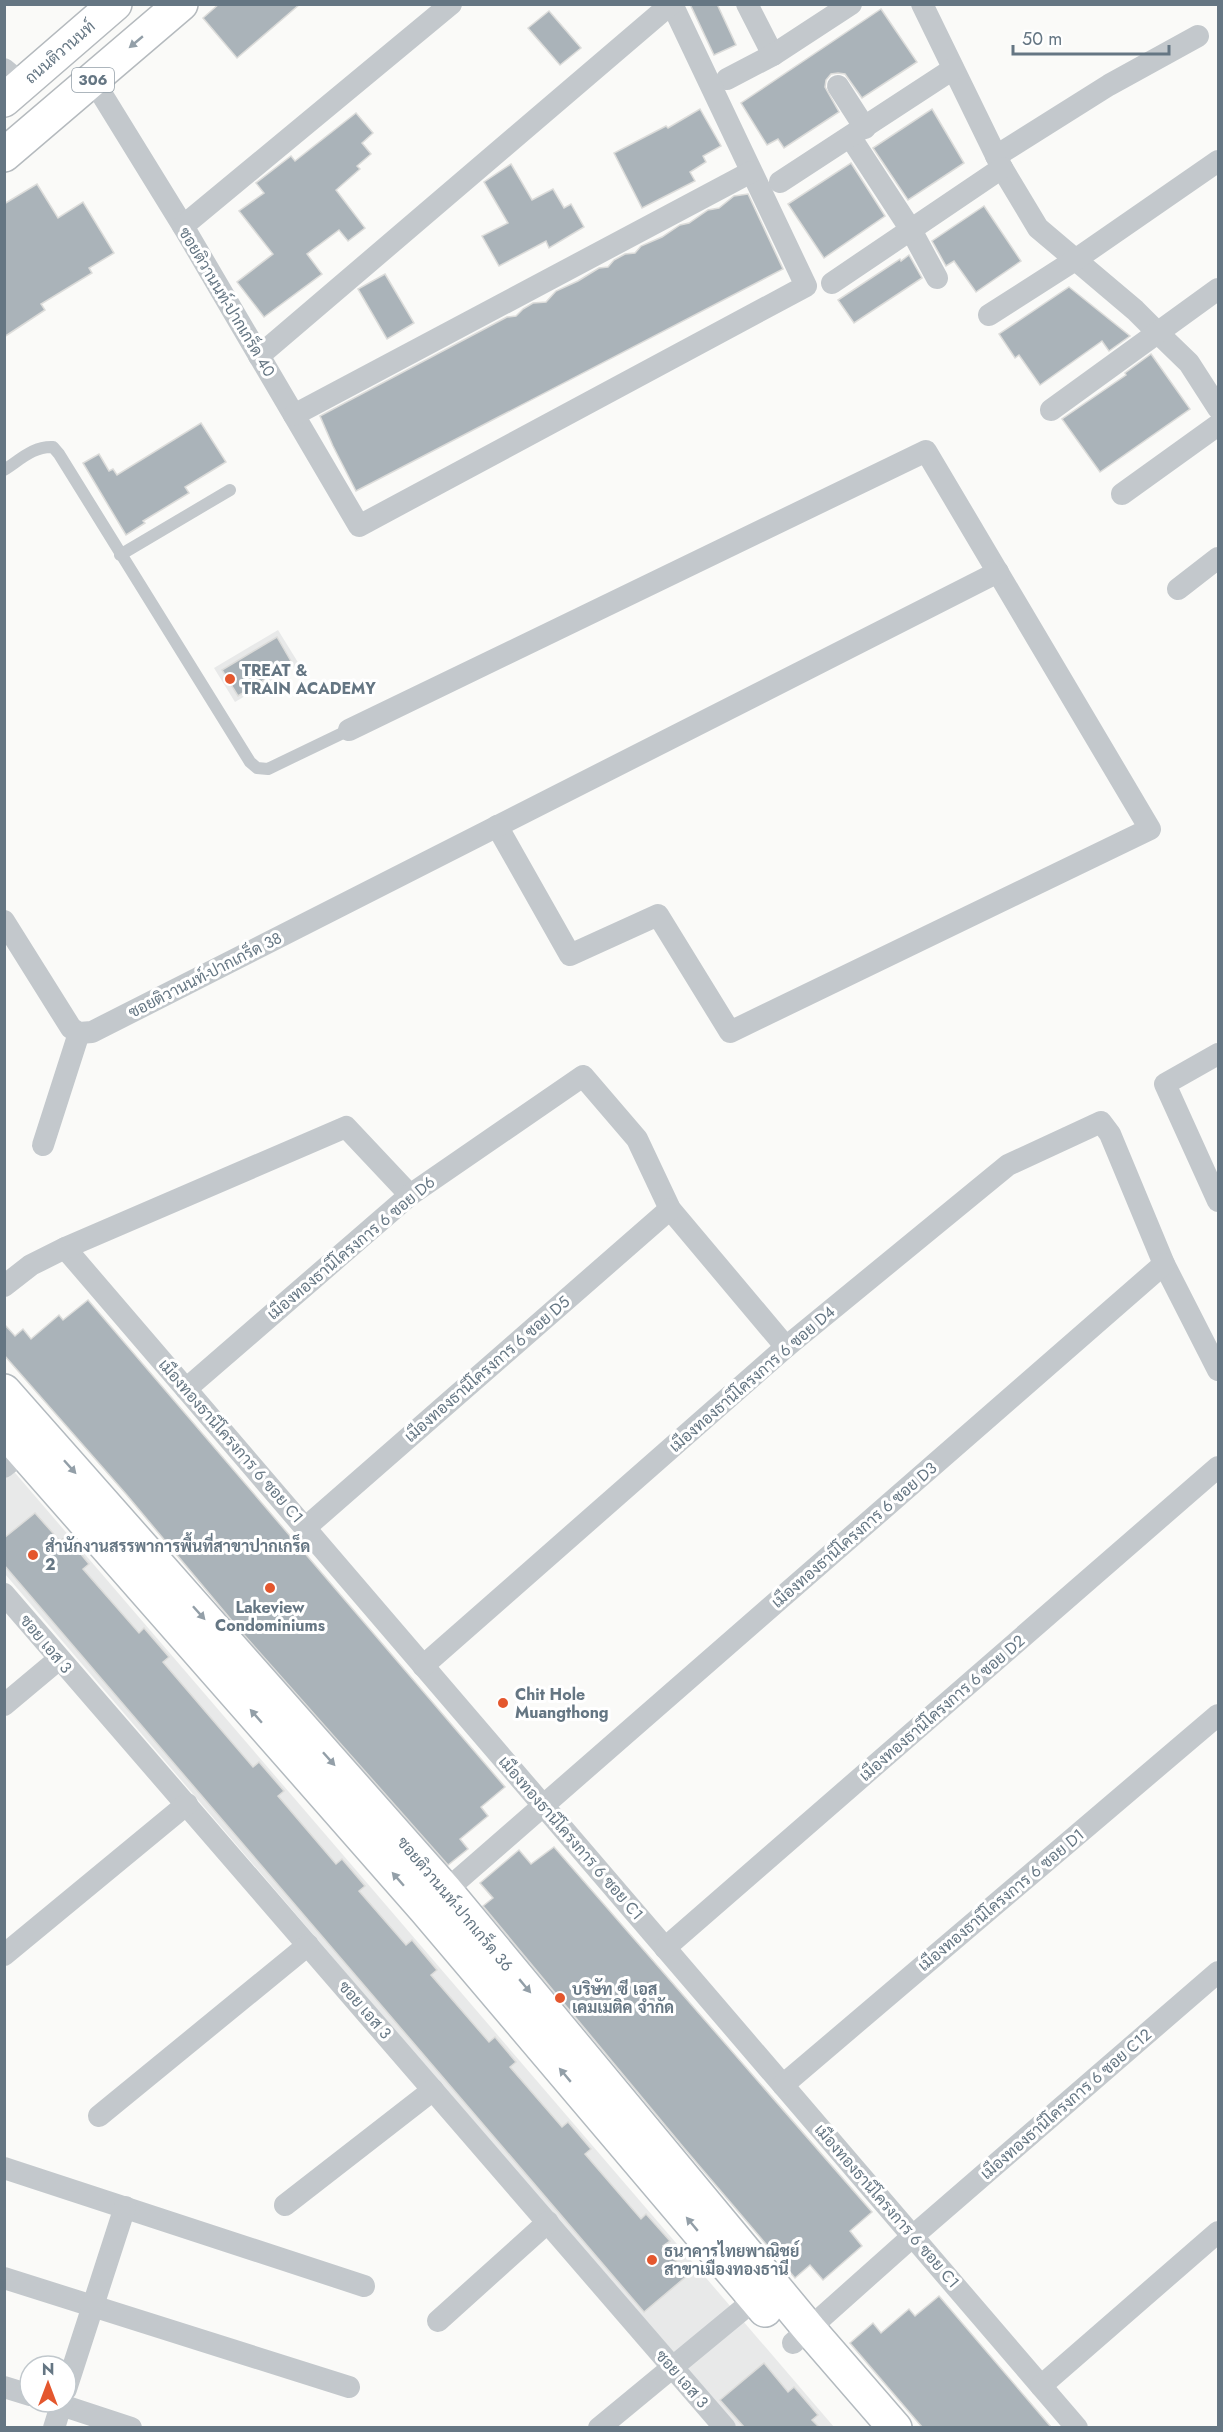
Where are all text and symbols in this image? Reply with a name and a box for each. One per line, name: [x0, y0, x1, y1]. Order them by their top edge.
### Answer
street label: ถนนติวานนท์: [19, 14, 100, 89]
scale bar: [1013, 18, 1169, 56]
text: 50 m: [1022, 26, 1062, 52]
one-way arrow: [128, 36, 144, 49]
road number: 306: [72, 68, 114, 92]
street label: ซอยติวานนท์-ปากเกร็ด 40: [173, 222, 283, 381]
place label: TREAT & TRAIN ACADEMY: [242, 659, 376, 700]
marker: TREAT & TRAIN ACADEMY: [223, 672, 237, 686]
street label: ซอยติวานนท์-ปากเกร็ด 38: [123, 925, 286, 1024]
street label: เมืองทองธานีโครงการ 6 ซอย D6: [262, 1171, 440, 1325]
street label: เมืองทองธานีโครงการ 6 ซอย D5: [399, 1291, 575, 1447]
street label: เมืองทองธานีโครงการ 6 ซอย D4: [664, 1300, 840, 1458]
street label: เมืองทองธานีโครงการ 6 ซอย C1: [153, 1354, 309, 1528]
street label: เมืองทองธานีโครงการ 6 ซอย D3: [766, 1457, 942, 1613]
one-way arrow: [63, 1459, 77, 1474]
place label: สำนักงานสรรพาการพื้นที่สาขาปากเกร็ด 2: [45, 1532, 310, 1576]
marker: สำนักงานสรรพาการพื้นที่สาขาปากเกร็ด 2: [26, 1548, 40, 1562]
marker: Lakeview Condominiums: [263, 1581, 277, 1595]
place label: Lakeview Condominiums: [215, 1596, 325, 1637]
one-way arrow: [193, 1605, 206, 1620]
street label: ซอย เอส 3: [15, 1610, 78, 1679]
street label: เมืองทองธานีโครงการ 6 ซอย D2: [854, 1630, 1030, 1786]
place label: Chit Hole Muangthong: [515, 1683, 609, 1724]
marker: Chit Hole Muangthong: [496, 1696, 510, 1710]
one-way arrow: [250, 1709, 263, 1724]
one-way arrow: [322, 1751, 336, 1766]
street label: เมืองทองธานีโครงการ 6 ซอย C1: [493, 1751, 649, 1925]
street label: เมืองทองธานีโครงการ 6 ซอย D1: [913, 1823, 1089, 1977]
street label: ซอยติวานนท์-ปากเกร็ด 36: [392, 1830, 520, 1976]
one-way arrow: [391, 1871, 405, 1886]
street label: ซอย เอส 3: [333, 1976, 397, 2044]
one-way arrow: [518, 1978, 531, 1994]
place label: บริษัท ซี เอส เคมเมติค จำกัด: [572, 1978, 674, 2019]
marker: บริษัท ซี เอส เคมเมติค จำกัด: [553, 1991, 567, 2005]
street label: เมืองทองธานีโครงการ 6 ซอย C12: [975, 2023, 1157, 2185]
one-way arrow: [559, 2067, 572, 2083]
street label: เมืองทองธานีโครงการ 6 ซอย C1: [809, 2119, 965, 2293]
one-way arrow: [685, 2216, 698, 2232]
place label: ธนาคารไทยพาณิชย์ สาขาเมืองทองธานี: [664, 2240, 800, 2281]
marker: ธนาคารไทยพาณิชย์ สาขาเมืองทองธานี: [645, 2253, 659, 2267]
street label: ซอย เอส 3: [650, 2345, 714, 2413]
north arrow: [18, 2354, 78, 2414]
text: N: [42, 2358, 54, 2381]

